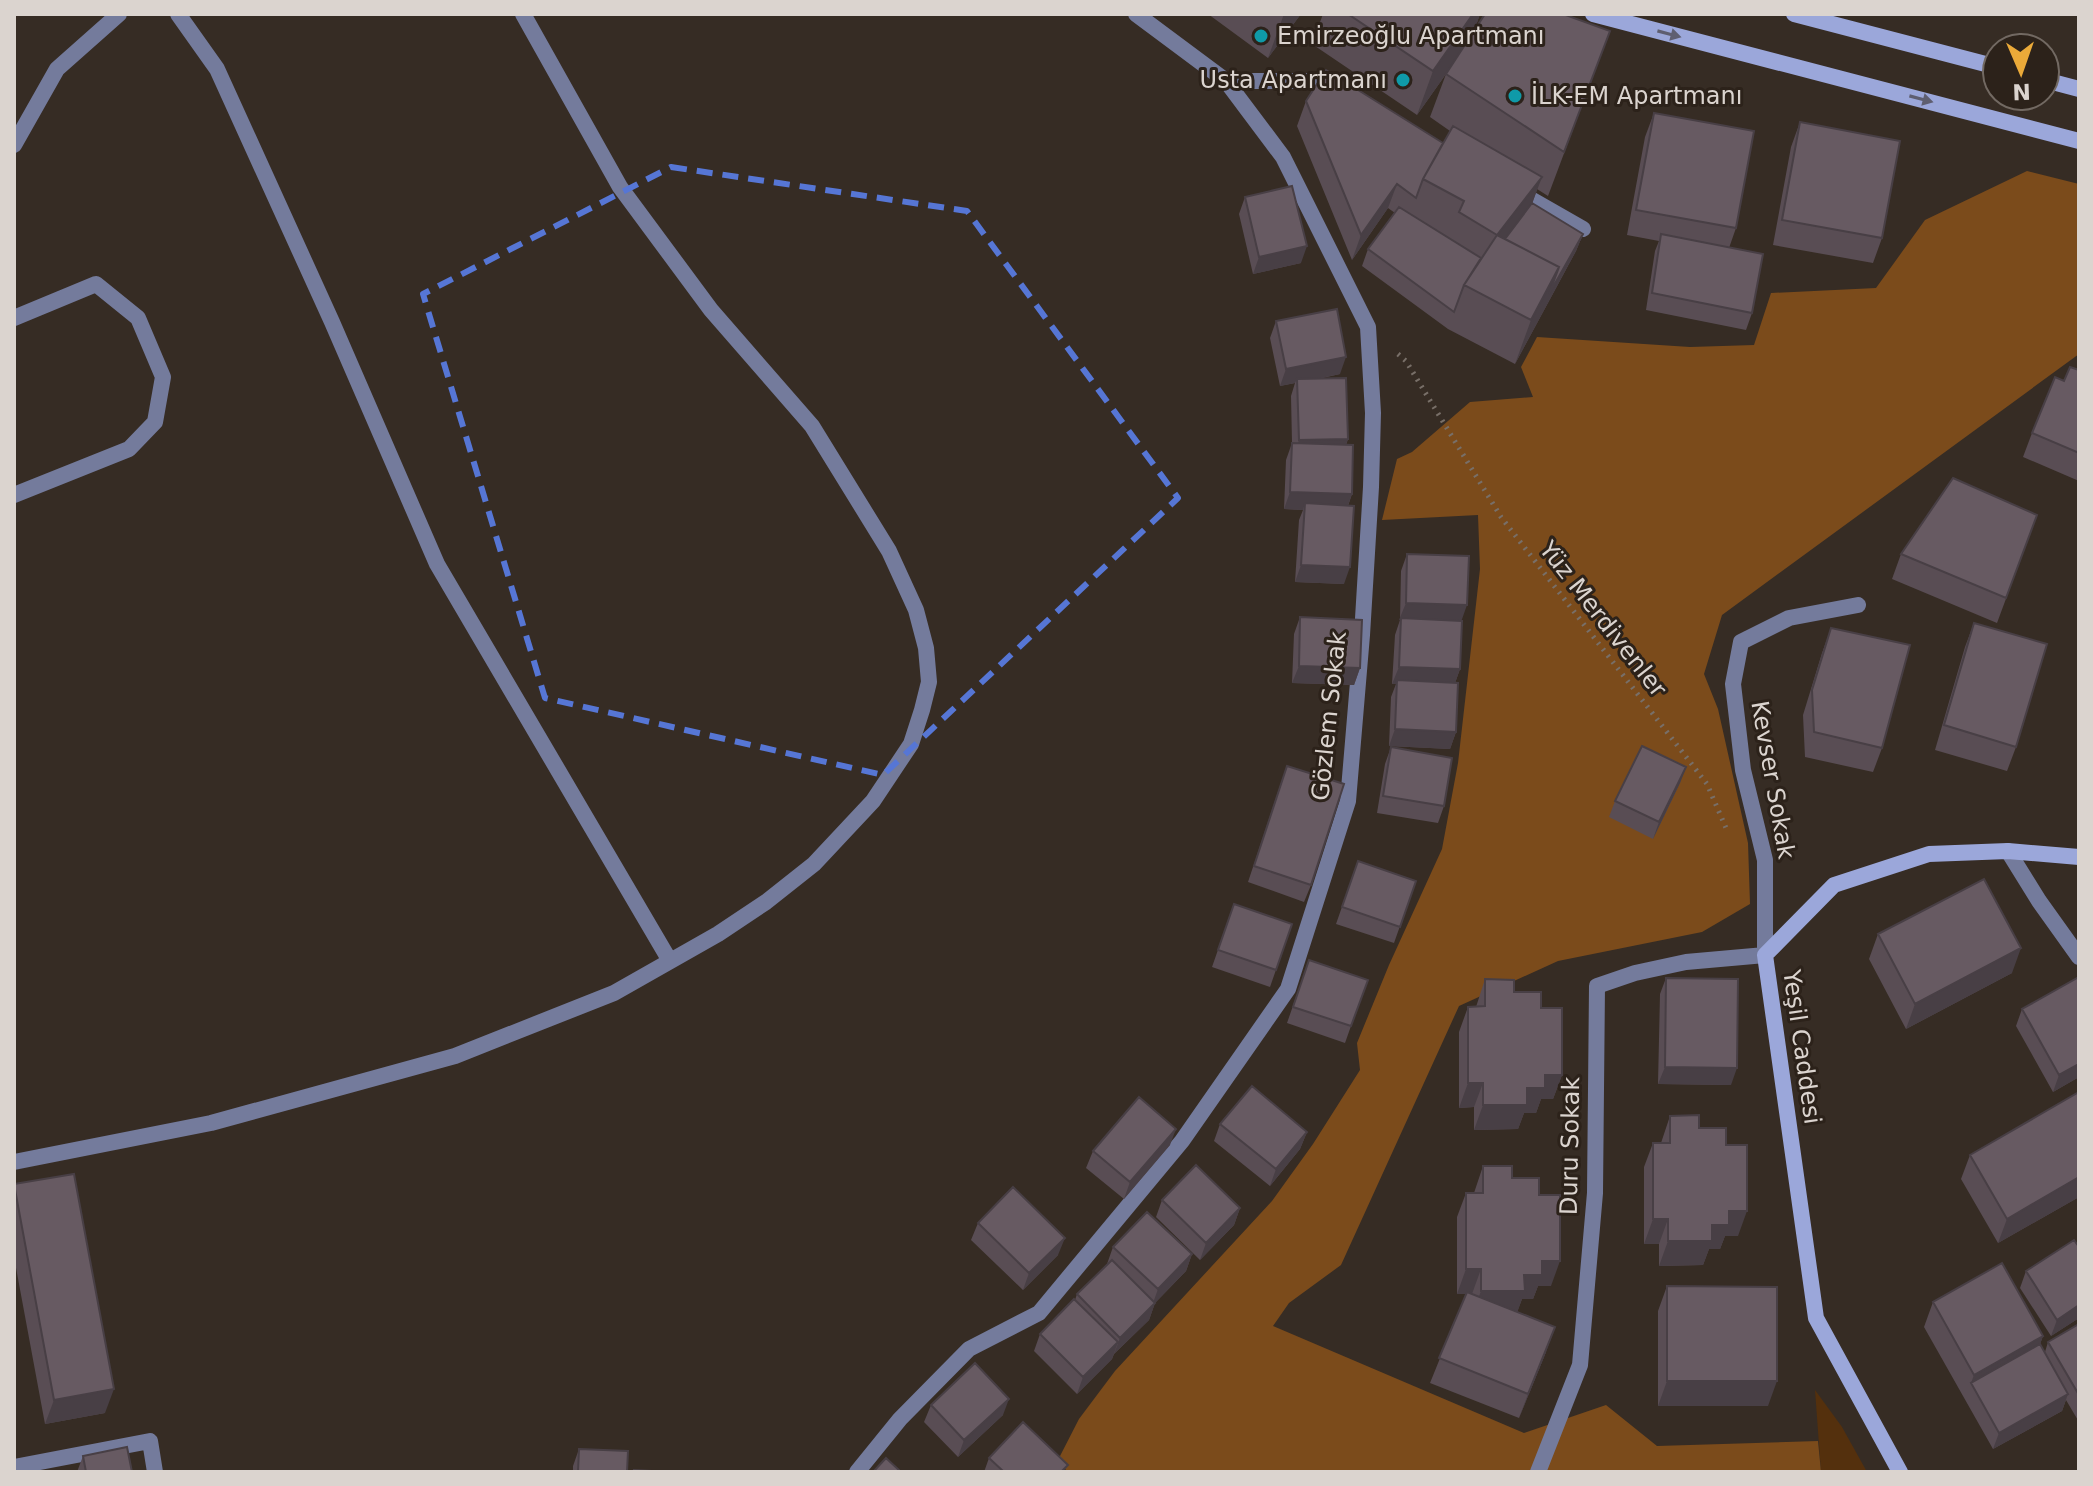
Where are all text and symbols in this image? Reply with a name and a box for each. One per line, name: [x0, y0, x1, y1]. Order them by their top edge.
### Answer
place label: Emirzeoğlu Apartmanı: [1277, 22, 1544, 50]
marker: Emirzeoğlu Apartmanı: [1252, 27, 1270, 45]
one-way arrow: [1656, 28, 1681, 40]
north arrow: [1981, 32, 2061, 112]
place label: Usta Apartmanı: [1200, 66, 1387, 94]
marker: Usta Apartmanı: [1394, 71, 1412, 89]
text: N: [2012, 79, 2031, 104]
place label: İLK-EM Apartmanı: [1531, 81, 1742, 110]
marker: İLK-EM Apartmanı: [1506, 87, 1524, 105]
one-way arrow: [1908, 94, 1933, 106]
street label: Yüz Merdivenler: [1533, 535, 1672, 702]
street label: Gözlem Sokak: [1306, 630, 1352, 802]
street label: Kevser Sokak: [1745, 699, 1801, 861]
street label: Yeşil Caddesi: [1777, 967, 1827, 1126]
street label: Duru Sokak: [1555, 1076, 1585, 1215]

